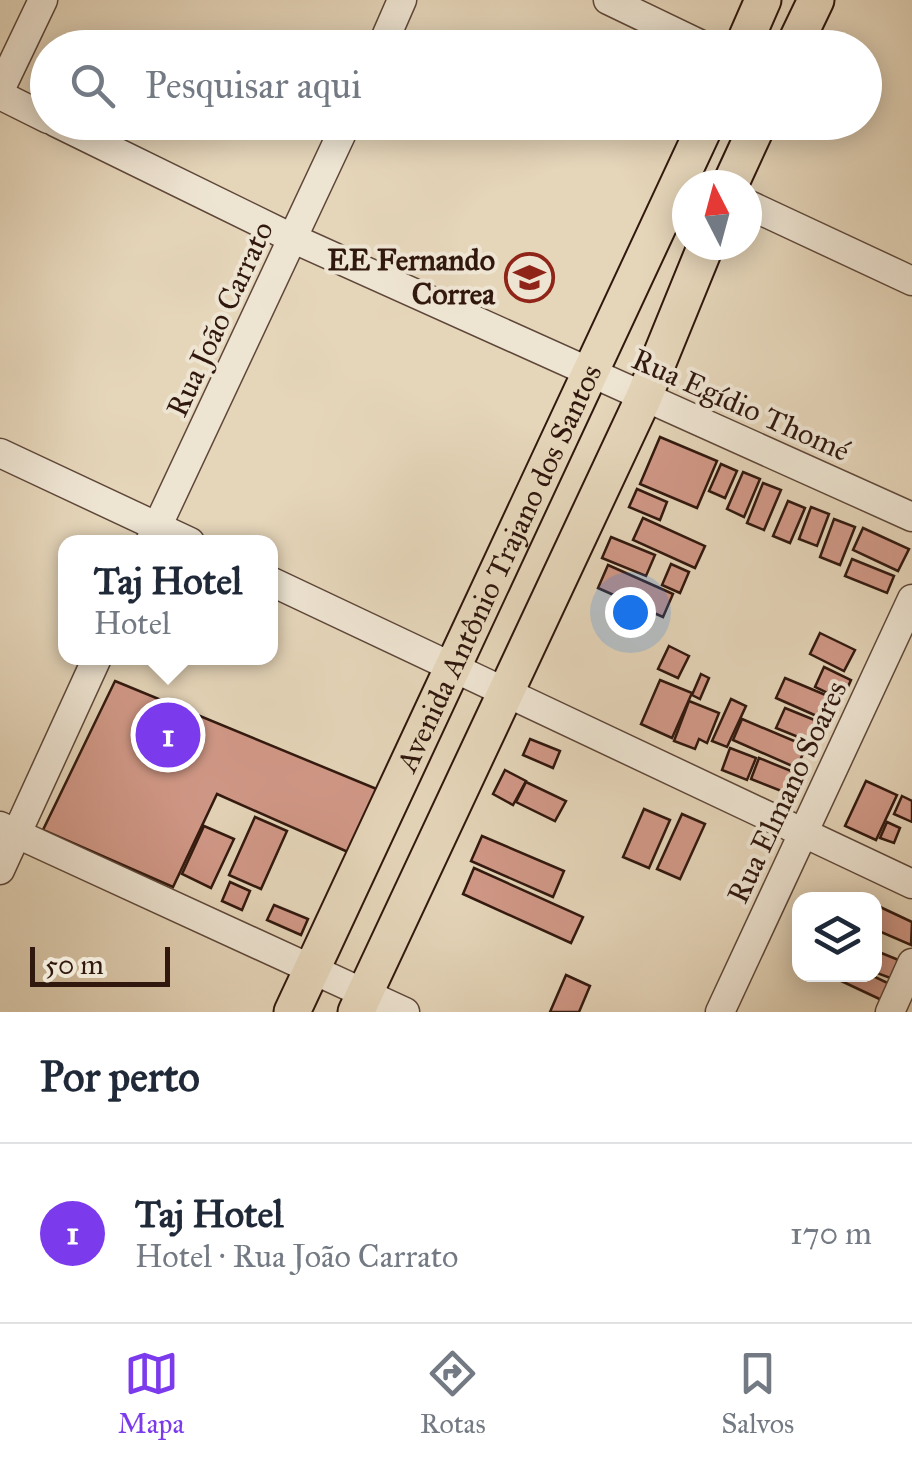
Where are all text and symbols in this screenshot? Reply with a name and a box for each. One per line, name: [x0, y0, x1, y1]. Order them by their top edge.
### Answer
search box: [30, 30, 882, 140]
icon: search: [65, 58, 120, 113]
text: Pesquisar aqui: [145, 62, 362, 108]
north arrow: [672, 170, 762, 260]
street label: Rua João Carrato: [159, 216, 281, 422]
place label: EE Fernando Correa: [327, 242, 496, 312]
school or university icon: EE Fernando Correa: [504, 251, 556, 303]
street label: Rua Egídio Thomé: [627, 341, 856, 469]
street label: Avenida Antônio Trajano dos Santos: [388, 359, 609, 779]
popup: [58, 535, 278, 665]
text: Taj Hotel: [94, 558, 242, 604]
your location: [605, 587, 656, 638]
text: Hotel: [94, 604, 171, 643]
street label: Rua Elmano Soares: [720, 675, 854, 909]
pin: 1: [136, 698, 200, 772]
map controls: [792, 892, 882, 982]
button: layers: [792, 892, 882, 982]
scale bar: [30, 942, 170, 986]
text: 50 m: [45, 947, 104, 982]
text: Por perto: [40, 1051, 200, 1103]
text: Taj Hotel: [135, 1191, 284, 1237]
text: 1: [66, 1214, 79, 1253]
text: 170 m: [790, 1214, 872, 1253]
text: Hotel · Rua João Carrato: [135, 1237, 458, 1276]
tab: Mapa: [118, 1346, 184, 1441]
tab: Rotas: [420, 1346, 486, 1441]
tab: Salvos: [721, 1346, 794, 1441]

